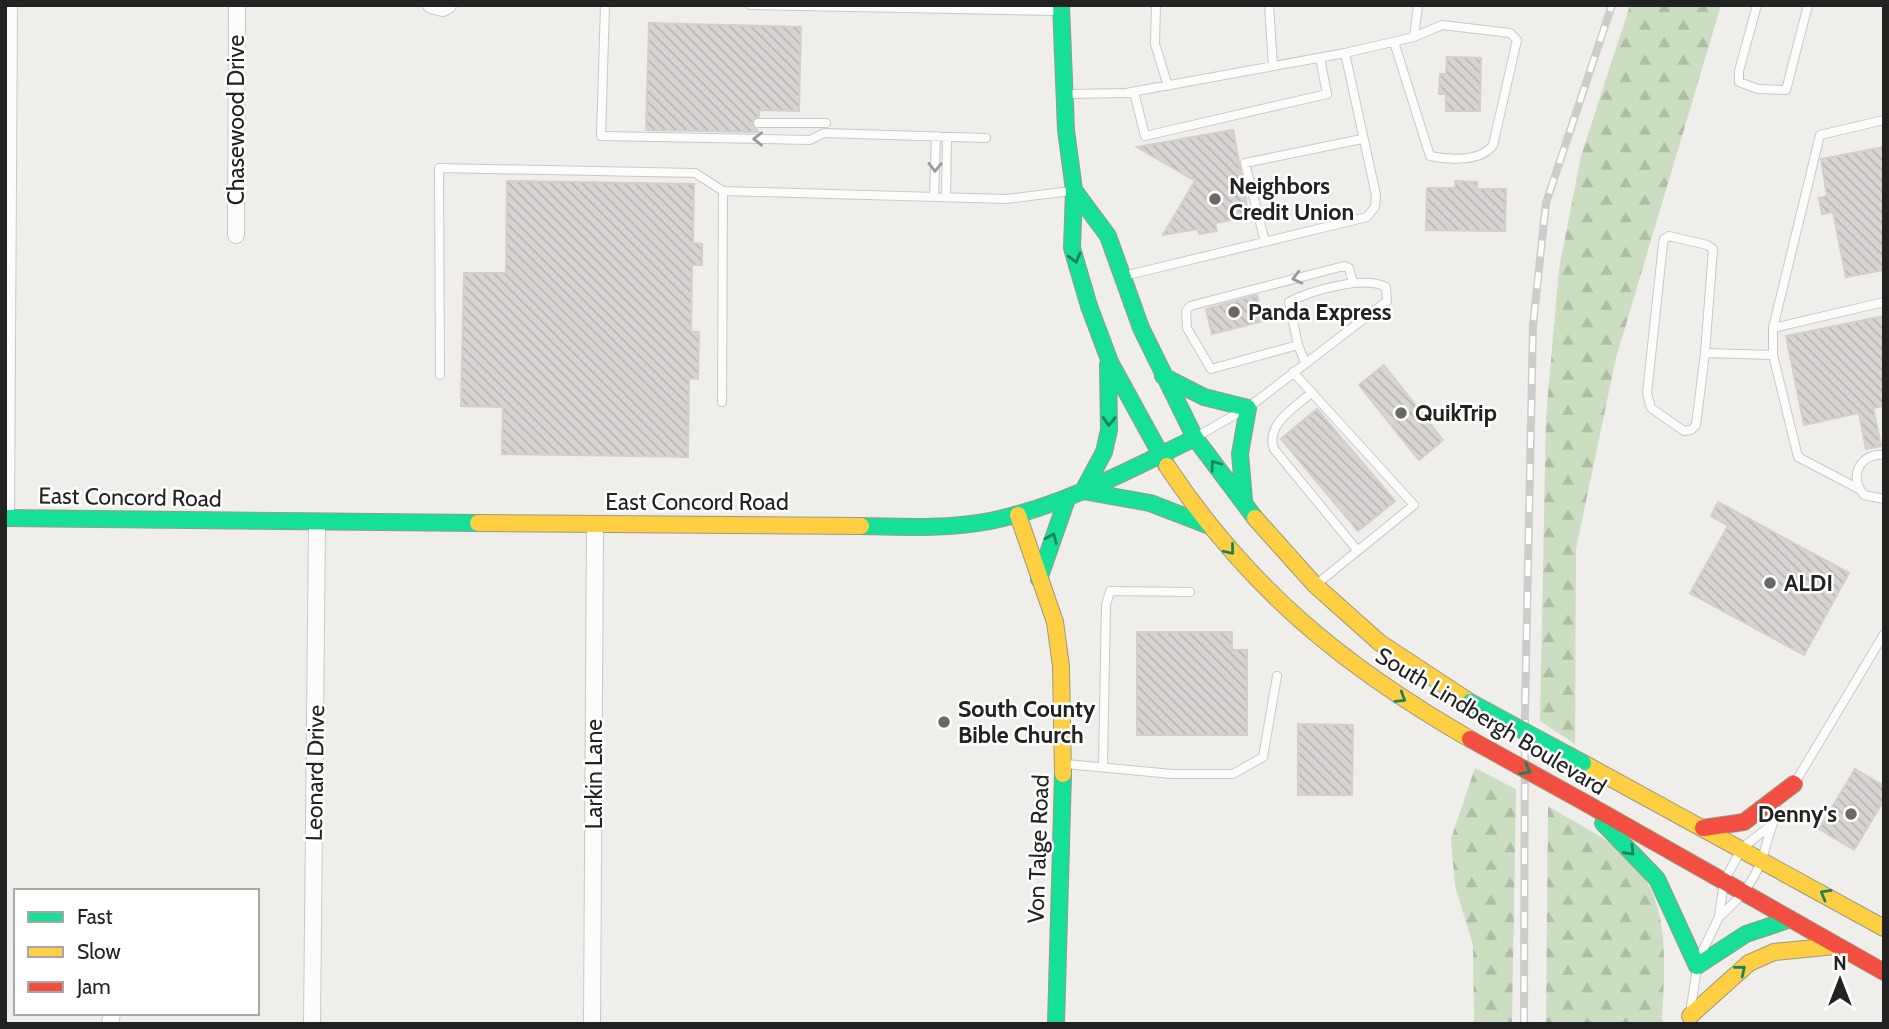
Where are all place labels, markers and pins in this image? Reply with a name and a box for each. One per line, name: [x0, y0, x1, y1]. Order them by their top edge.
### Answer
place label: Neighbors Credit Union: [1229, 172, 1354, 226]
marker: Neighbors Credit Union: [1207, 191, 1223, 207]
place label: Panda Express: [1248, 298, 1392, 326]
marker: Panda Express: [1226, 304, 1242, 320]
place label: QuikTrip: [1415, 399, 1497, 427]
marker: QuikTrip: [1393, 405, 1409, 421]
place label: ALDI: [1784, 569, 1833, 597]
marker: ALDI: [1762, 575, 1778, 591]
place label: South County Bible Church: [958, 695, 1096, 749]
marker: South County Bible Church: [936, 714, 952, 730]
place label: Denny's: [1758, 800, 1837, 828]
marker: Denny's: [1843, 806, 1859, 822]

